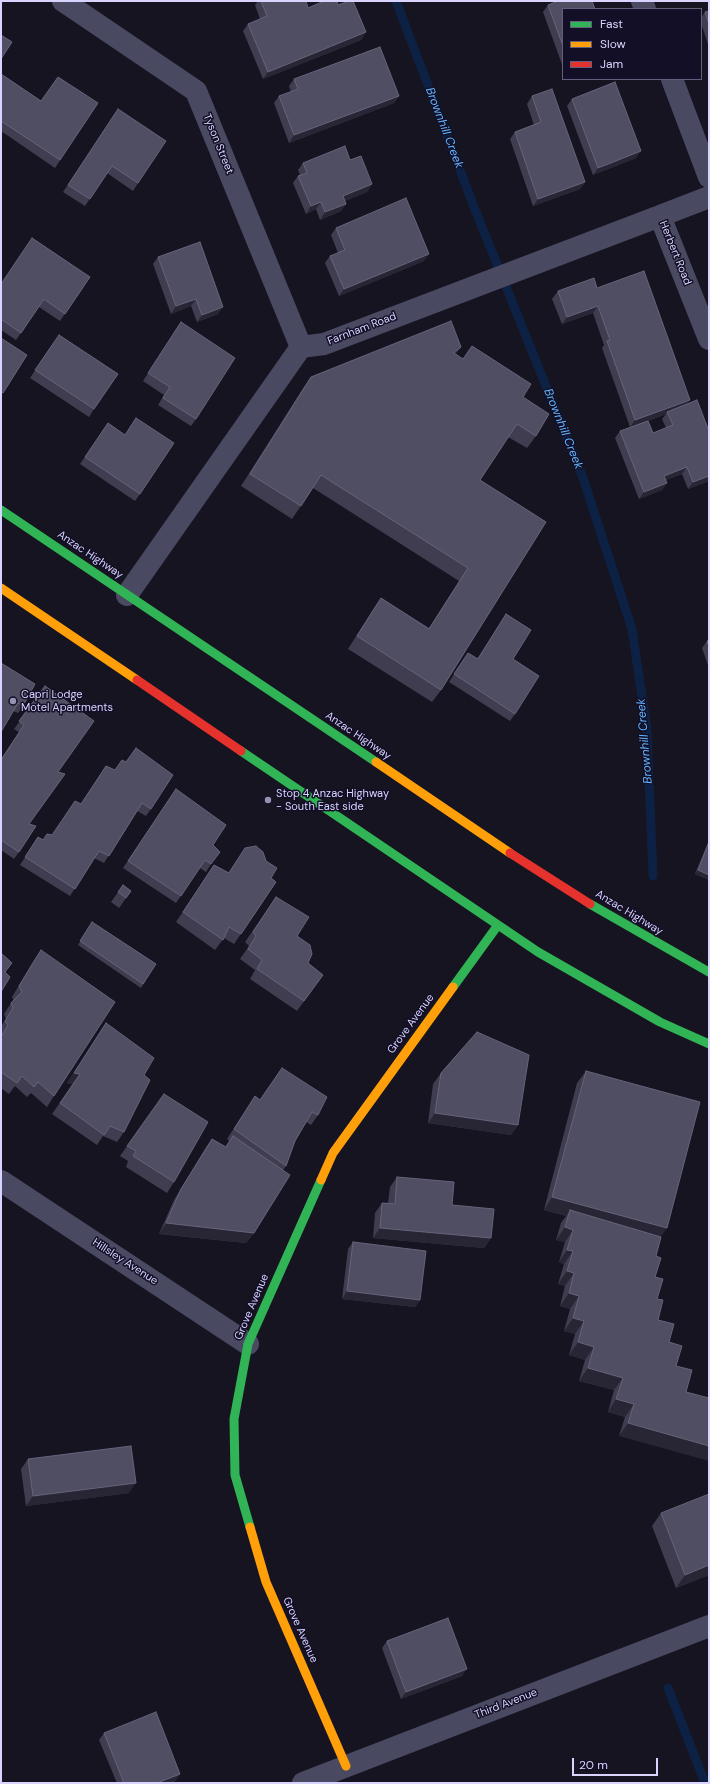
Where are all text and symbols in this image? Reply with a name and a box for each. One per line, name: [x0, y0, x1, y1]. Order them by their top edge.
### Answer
legend: [562, 8, 702, 80]
text: Fast: [600, 16, 623, 32]
text: Slow: [600, 36, 626, 52]
text: Jam: [600, 56, 623, 72]
water label: Brownhill Creek: [422, 85, 466, 171]
street label: Tyson Street: [200, 112, 236, 176]
street label: Herbert Road: [656, 219, 694, 287]
street label: Farnham Road: [326, 310, 398, 348]
water label: Brownhill Creek: [540, 387, 586, 471]
street label: Anzac Highway: [55, 528, 125, 582]
place label: Capri Lodge Motel Apartments: [21, 688, 113, 714]
marker: Capri Lodge Motel Apartments: [8, 696, 18, 706]
water label: Brownhill Creek: [634, 698, 656, 784]
street label: Anzac Highway: [323, 709, 393, 763]
place label: Stop 4 Anzac Highway - South East side: [276, 787, 389, 813]
marker: Stop 4 Anzac Highway - South East side: [263, 795, 273, 805]
street label: Anzac Highway: [593, 888, 665, 938]
street label: Grove Avenue: [385, 992, 437, 1056]
street label: Hillsley Avenue: [90, 1236, 160, 1288]
street label: Grove Avenue: [232, 1272, 272, 1342]
street label: Grove Avenue: [280, 1595, 320, 1665]
street label: Third Avenue: [473, 1686, 539, 1722]
scale bar: [574, 1750, 660, 1776]
text: 20 m: [579, 1757, 608, 1773]

